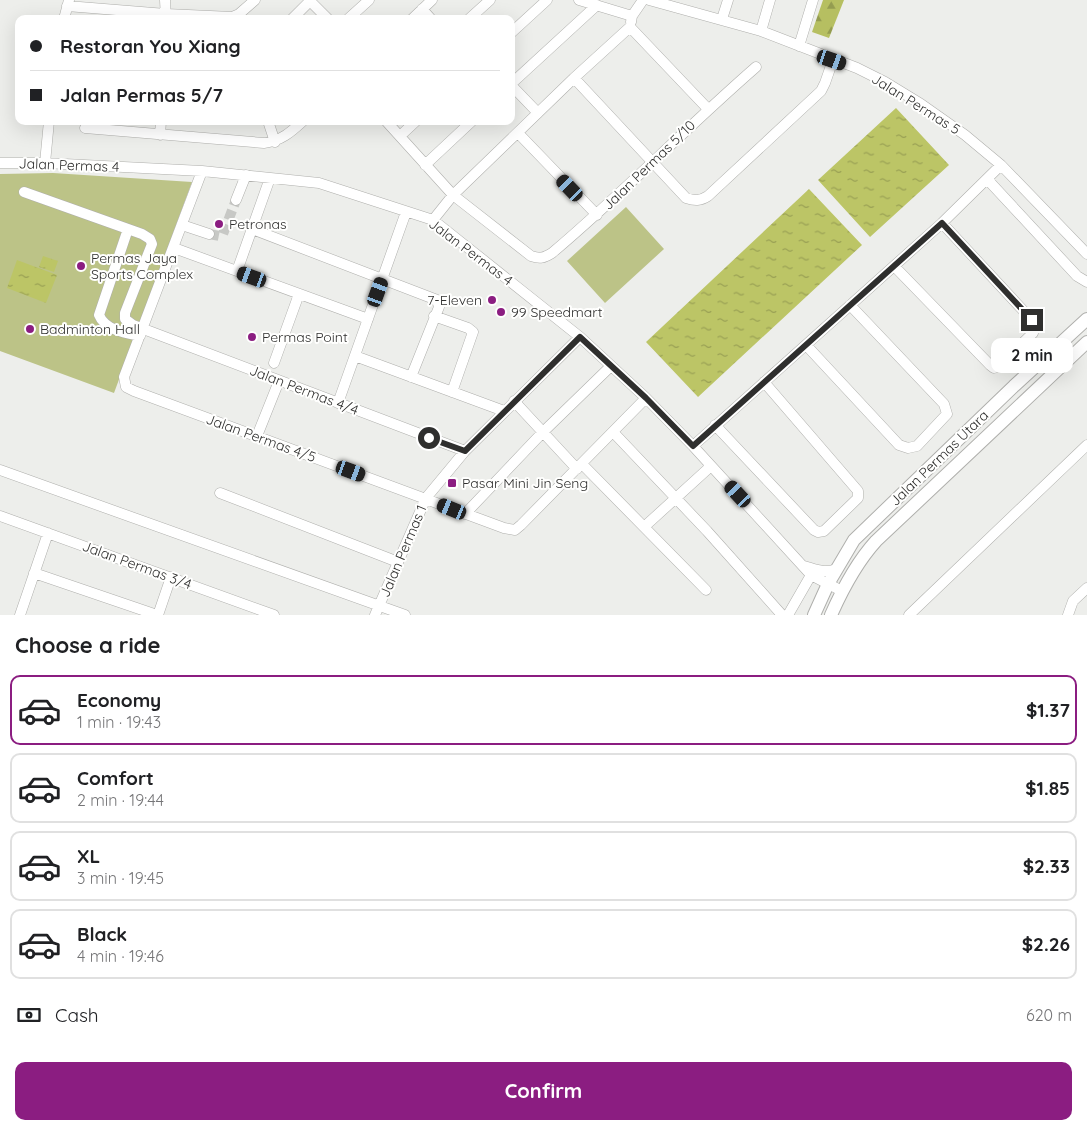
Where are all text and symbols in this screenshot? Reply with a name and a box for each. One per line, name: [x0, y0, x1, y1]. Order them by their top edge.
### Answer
text: Restoran You Xiang: [60, 34, 241, 58]
car: [815, 48, 848, 72]
street label: Jalan Permas 5: [868, 70, 964, 138]
text: Jalan Permas 5/7: [60, 83, 223, 107]
street label: Jalan Permas 5/10: [599, 116, 699, 214]
street label: Jalan Permas 4: [18, 154, 120, 176]
car: [554, 172, 585, 204]
place label: Petronas: [229, 215, 287, 233]
street label: Jalan Permas 4: [425, 215, 517, 289]
marker: Petronas: [213, 218, 225, 230]
place label: Permas Jaya Sports Complex: [91, 249, 193, 283]
marker: Permas Jaya Sports Complex: [75, 260, 87, 272]
car: [235, 265, 268, 289]
car: [365, 275, 390, 309]
place label: 7-Eleven: [427, 291, 482, 309]
marker: 7-Eleven: [486, 294, 498, 306]
place label: 99 Speedmart: [511, 303, 603, 321]
marker: 99 Speedmart: [495, 306, 507, 318]
route end: [1021, 309, 1043, 331]
place label: Badminton Hall: [40, 320, 140, 338]
marker: Badminton Hall: [24, 323, 36, 335]
place label: Permas Point: [262, 328, 348, 346]
marker: Permas Point: [246, 331, 258, 343]
callout: 2 min: [991, 338, 1073, 372]
text: 2 min: [1011, 345, 1053, 365]
street label: Jalan Permas 4/4: [247, 361, 361, 419]
street label: Jalan Permas Utara: [886, 406, 992, 510]
street label: Jalan Permas 4/5: [204, 410, 318, 466]
route start: [418, 427, 440, 449]
car: [334, 459, 367, 483]
place label: Pasar Mini Jin Seng: [462, 474, 588, 492]
marker: Pasar Mini Jin Seng: [446, 477, 458, 489]
car: [722, 478, 753, 510]
car: [435, 496, 468, 522]
street label: Jalan Permas 1: [375, 502, 431, 600]
street label: Jalan Permas 3/4: [80, 537, 194, 593]
text: Choose a ride: [15, 631, 160, 659]
icon: car: [17, 688, 62, 733]
text: Economy: [77, 688, 161, 712]
text: $1.37: [1026, 698, 1070, 722]
text: 1 min · 19:43: [77, 712, 161, 732]
icon: car: [17, 766, 62, 811]
text: Comfort: [77, 766, 154, 790]
text: $1.85: [1025, 776, 1070, 800]
text: 2 min · 19:44: [77, 790, 164, 810]
icon: car: [17, 844, 62, 889]
text: XL: [77, 844, 100, 868]
text: $2.33: [1023, 854, 1070, 878]
text: 3 min · 19:45: [77, 868, 164, 888]
icon: car: [17, 922, 62, 967]
text: Black: [77, 922, 127, 946]
text: $2.26: [1022, 932, 1070, 956]
text: 4 min · 19:46: [77, 946, 164, 966]
icon: cash: [15, 1001, 43, 1029]
text: Cash: [55, 1003, 99, 1027]
text: 620 m: [1026, 1005, 1072, 1025]
button: Confirm: [15, 1062, 1072, 1120]

